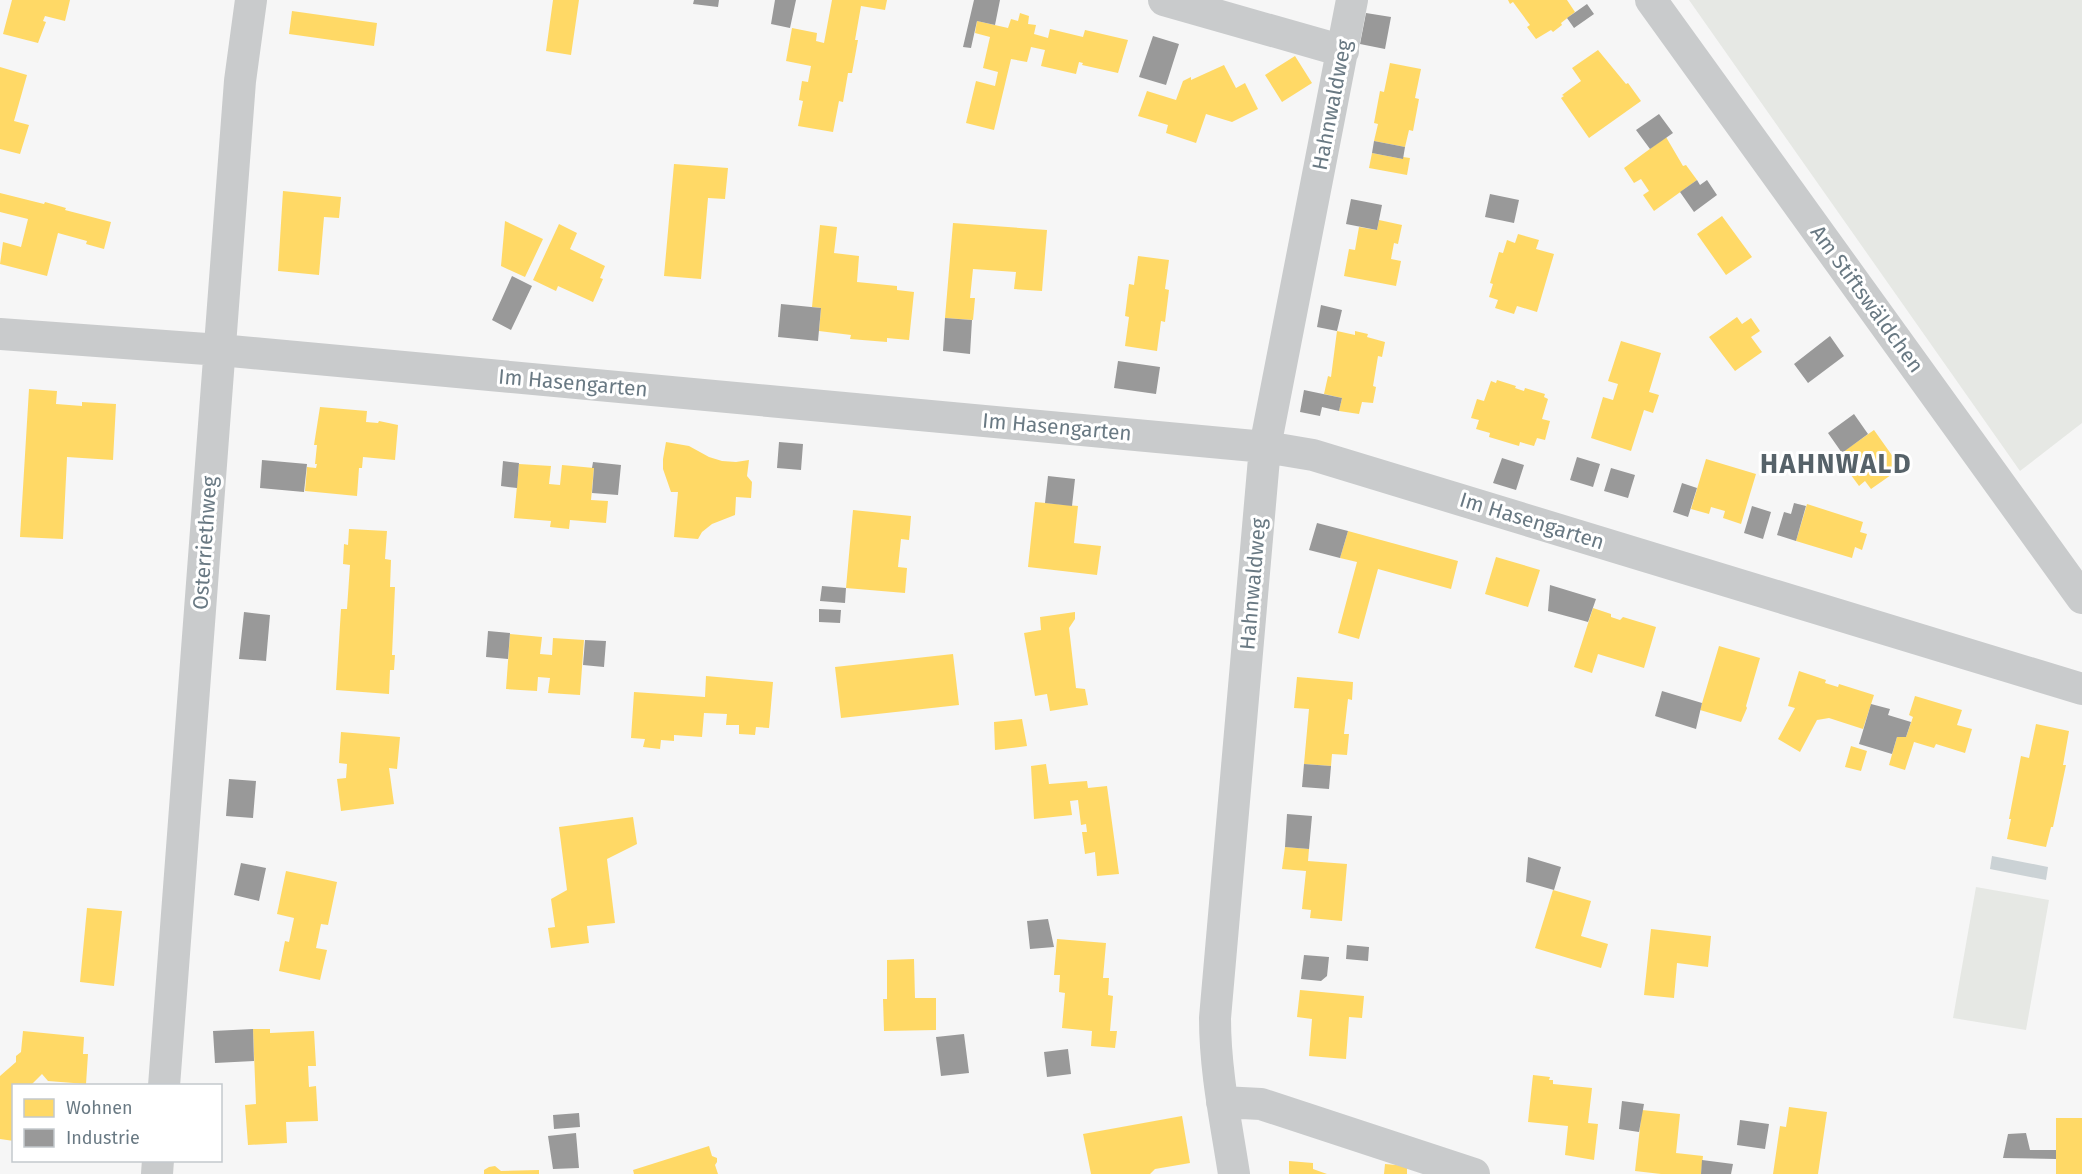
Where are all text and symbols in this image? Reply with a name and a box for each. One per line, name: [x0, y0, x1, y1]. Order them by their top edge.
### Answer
street label: Hahnwaldweg: [1307, 37, 1357, 172]
street label: Am Stiftswäldchen: [1805, 220, 1929, 378]
street label: Im Hasengarten: [497, 364, 649, 402]
street label: Im Hasengarten: [981, 408, 1133, 446]
district label: HAHNWALD: [1760, 448, 1912, 480]
street label: Osterriethweg: [187, 475, 223, 611]
street label: Im Hasengarten: [1457, 487, 1607, 555]
street label: Hahnwaldweg: [1234, 517, 1272, 651]
legend: [12, 1084, 222, 1162]
text: Wohnen: [66, 1097, 133, 1119]
text: Industrie: [66, 1127, 140, 1149]

